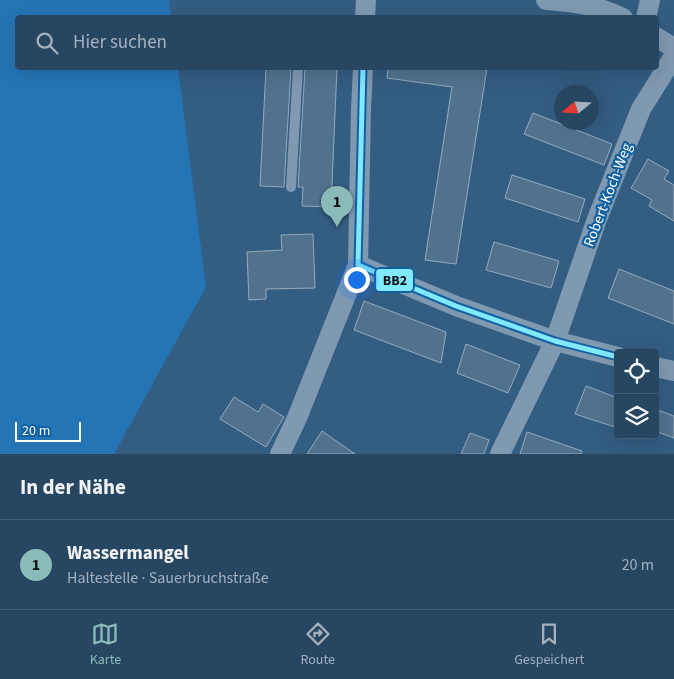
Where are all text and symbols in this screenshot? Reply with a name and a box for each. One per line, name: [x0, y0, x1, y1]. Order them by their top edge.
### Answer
search box: [15, 15, 659, 70]
icon: search: [33, 29, 61, 57]
text: Hier suchen: [73, 29, 167, 56]
north arrow: [554, 85, 599, 130]
street label: Robert-Koch-Weg: [579, 140, 638, 250]
pin: 1: [321, 186, 353, 227]
your location: [344, 267, 370, 293]
line badge: BB2: [375, 268, 414, 292]
text: BB2: [383, 271, 407, 291]
map controls: [614, 349, 659, 439]
button: locate: [614, 349, 659, 394]
button: layers: [614, 394, 659, 439]
scale bar: [15, 419, 81, 442]
text: 20 m: [22, 421, 50, 441]
text: In der Nähe: [20, 472, 126, 502]
text: Wassermangel: [67, 540, 189, 567]
text: 1: [32, 554, 40, 576]
text: 20 m: [622, 554, 654, 576]
text: Haltestelle · Sauerbruchstraße: [67, 567, 269, 589]
tab: Karte: [90, 620, 121, 670]
tab: Route: [300, 620, 335, 670]
tab: Gespeichert: [514, 620, 584, 670]

